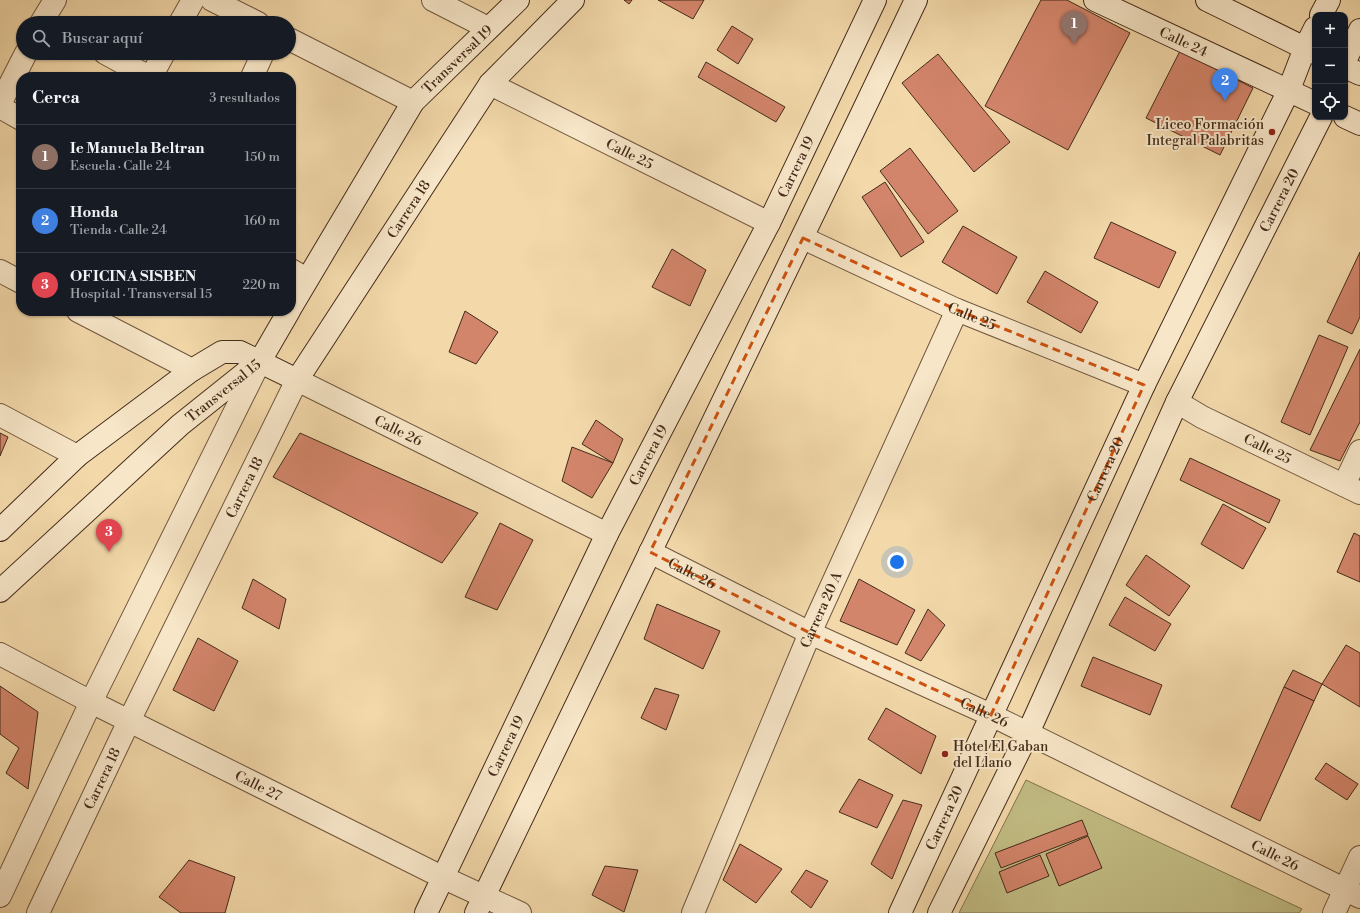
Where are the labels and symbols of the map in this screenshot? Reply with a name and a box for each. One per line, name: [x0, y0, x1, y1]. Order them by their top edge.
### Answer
pin: 1: [1061, 11, 1087, 44]
street label: Transversal 19: [419, 22, 497, 98]
street label: Calle 24: [1156, 23, 1210, 62]
pin: 2: [1212, 68, 1238, 101]
place label: Liceo Formación Integral Palabritas: [1146, 116, 1265, 150]
marker: Liceo Formación Integral Palabritas: [1267, 127, 1277, 137]
street label: Carrera 19: [774, 133, 819, 201]
street label: Calle 25: [602, 135, 656, 174]
street label: Carrera 20: [1256, 166, 1304, 236]
street label: Carrera 18: [384, 177, 435, 242]
street label: Calle 25: [944, 299, 999, 335]
street label: Transversal 15: [183, 356, 265, 427]
street label: Calle 26: [371, 412, 426, 451]
street label: Carrera 19: [626, 422, 672, 489]
street label: Calle 25: [1240, 430, 1294, 469]
street label: Carrera 20: [1083, 434, 1129, 505]
street label: Carrera 18: [222, 454, 268, 522]
pin: 3: [96, 519, 122, 552]
your location: [887, 552, 907, 572]
street label: Calle 26: [664, 554, 719, 594]
street label: Carrera 20 A: [797, 569, 847, 651]
street label: Calle 26: [957, 694, 1012, 732]
street label: Carrera 19: [484, 713, 529, 780]
place label: Hotel El Gaban del Llano: [953, 738, 1049, 772]
street label: Carrera 18: [80, 745, 125, 813]
marker: Hotel El Gaban del Llano: [940, 749, 950, 759]
street label: Calle 27: [232, 767, 284, 806]
street label: Carrera 20: [922, 783, 968, 853]
street label: Calle 26: [1248, 837, 1302, 876]

